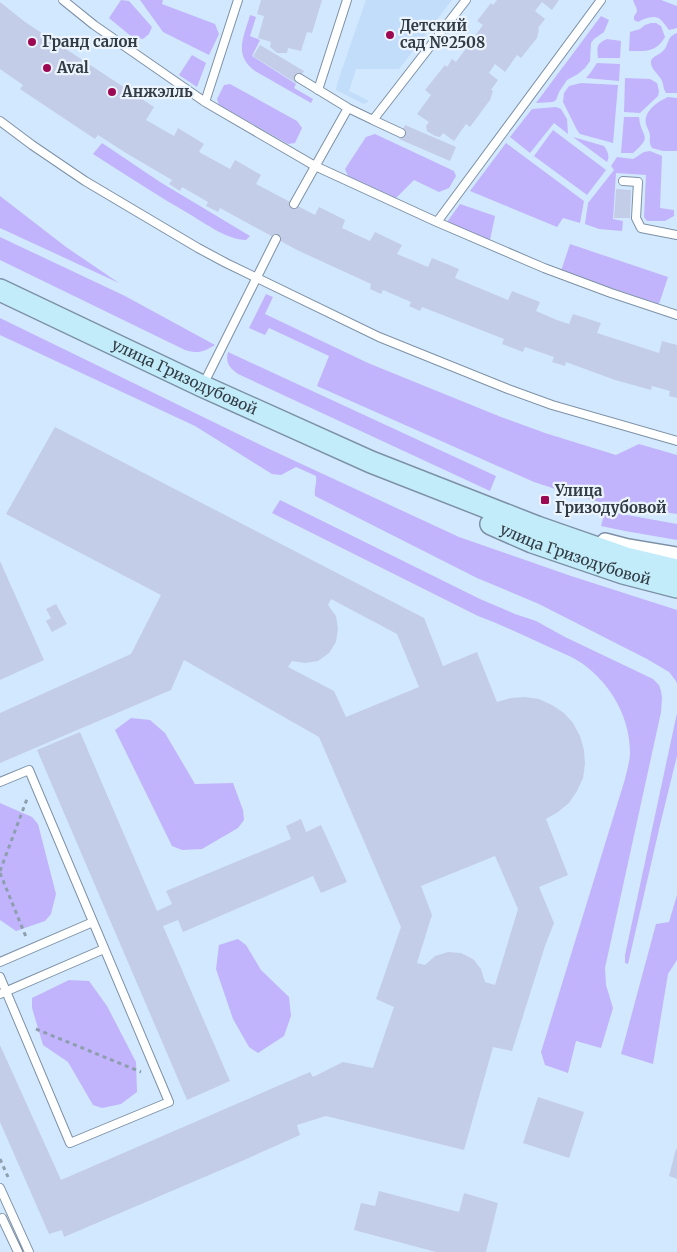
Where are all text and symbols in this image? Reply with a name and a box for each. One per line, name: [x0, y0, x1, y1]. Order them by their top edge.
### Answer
place label: Детский сад №2508: [400, 16, 485, 52]
marker: Детский сад №2508: [384, 29, 396, 41]
place label: Гранд салон: [42, 32, 138, 51]
marker: Гранд салон: [26, 36, 38, 48]
place label: Aval: [56, 58, 89, 77]
marker: Aval: [41, 62, 53, 74]
place label: Анжэлль: [121, 82, 193, 101]
marker: Анжэлль: [106, 86, 118, 98]
street label: улица Гризодубовой: [109, 334, 260, 419]
place label: Улица Гризодубовой: [554, 481, 667, 517]
marker: Улица Гризодубовой: [539, 494, 551, 506]
street label: улица Гризодубовой: [497, 519, 653, 589]

